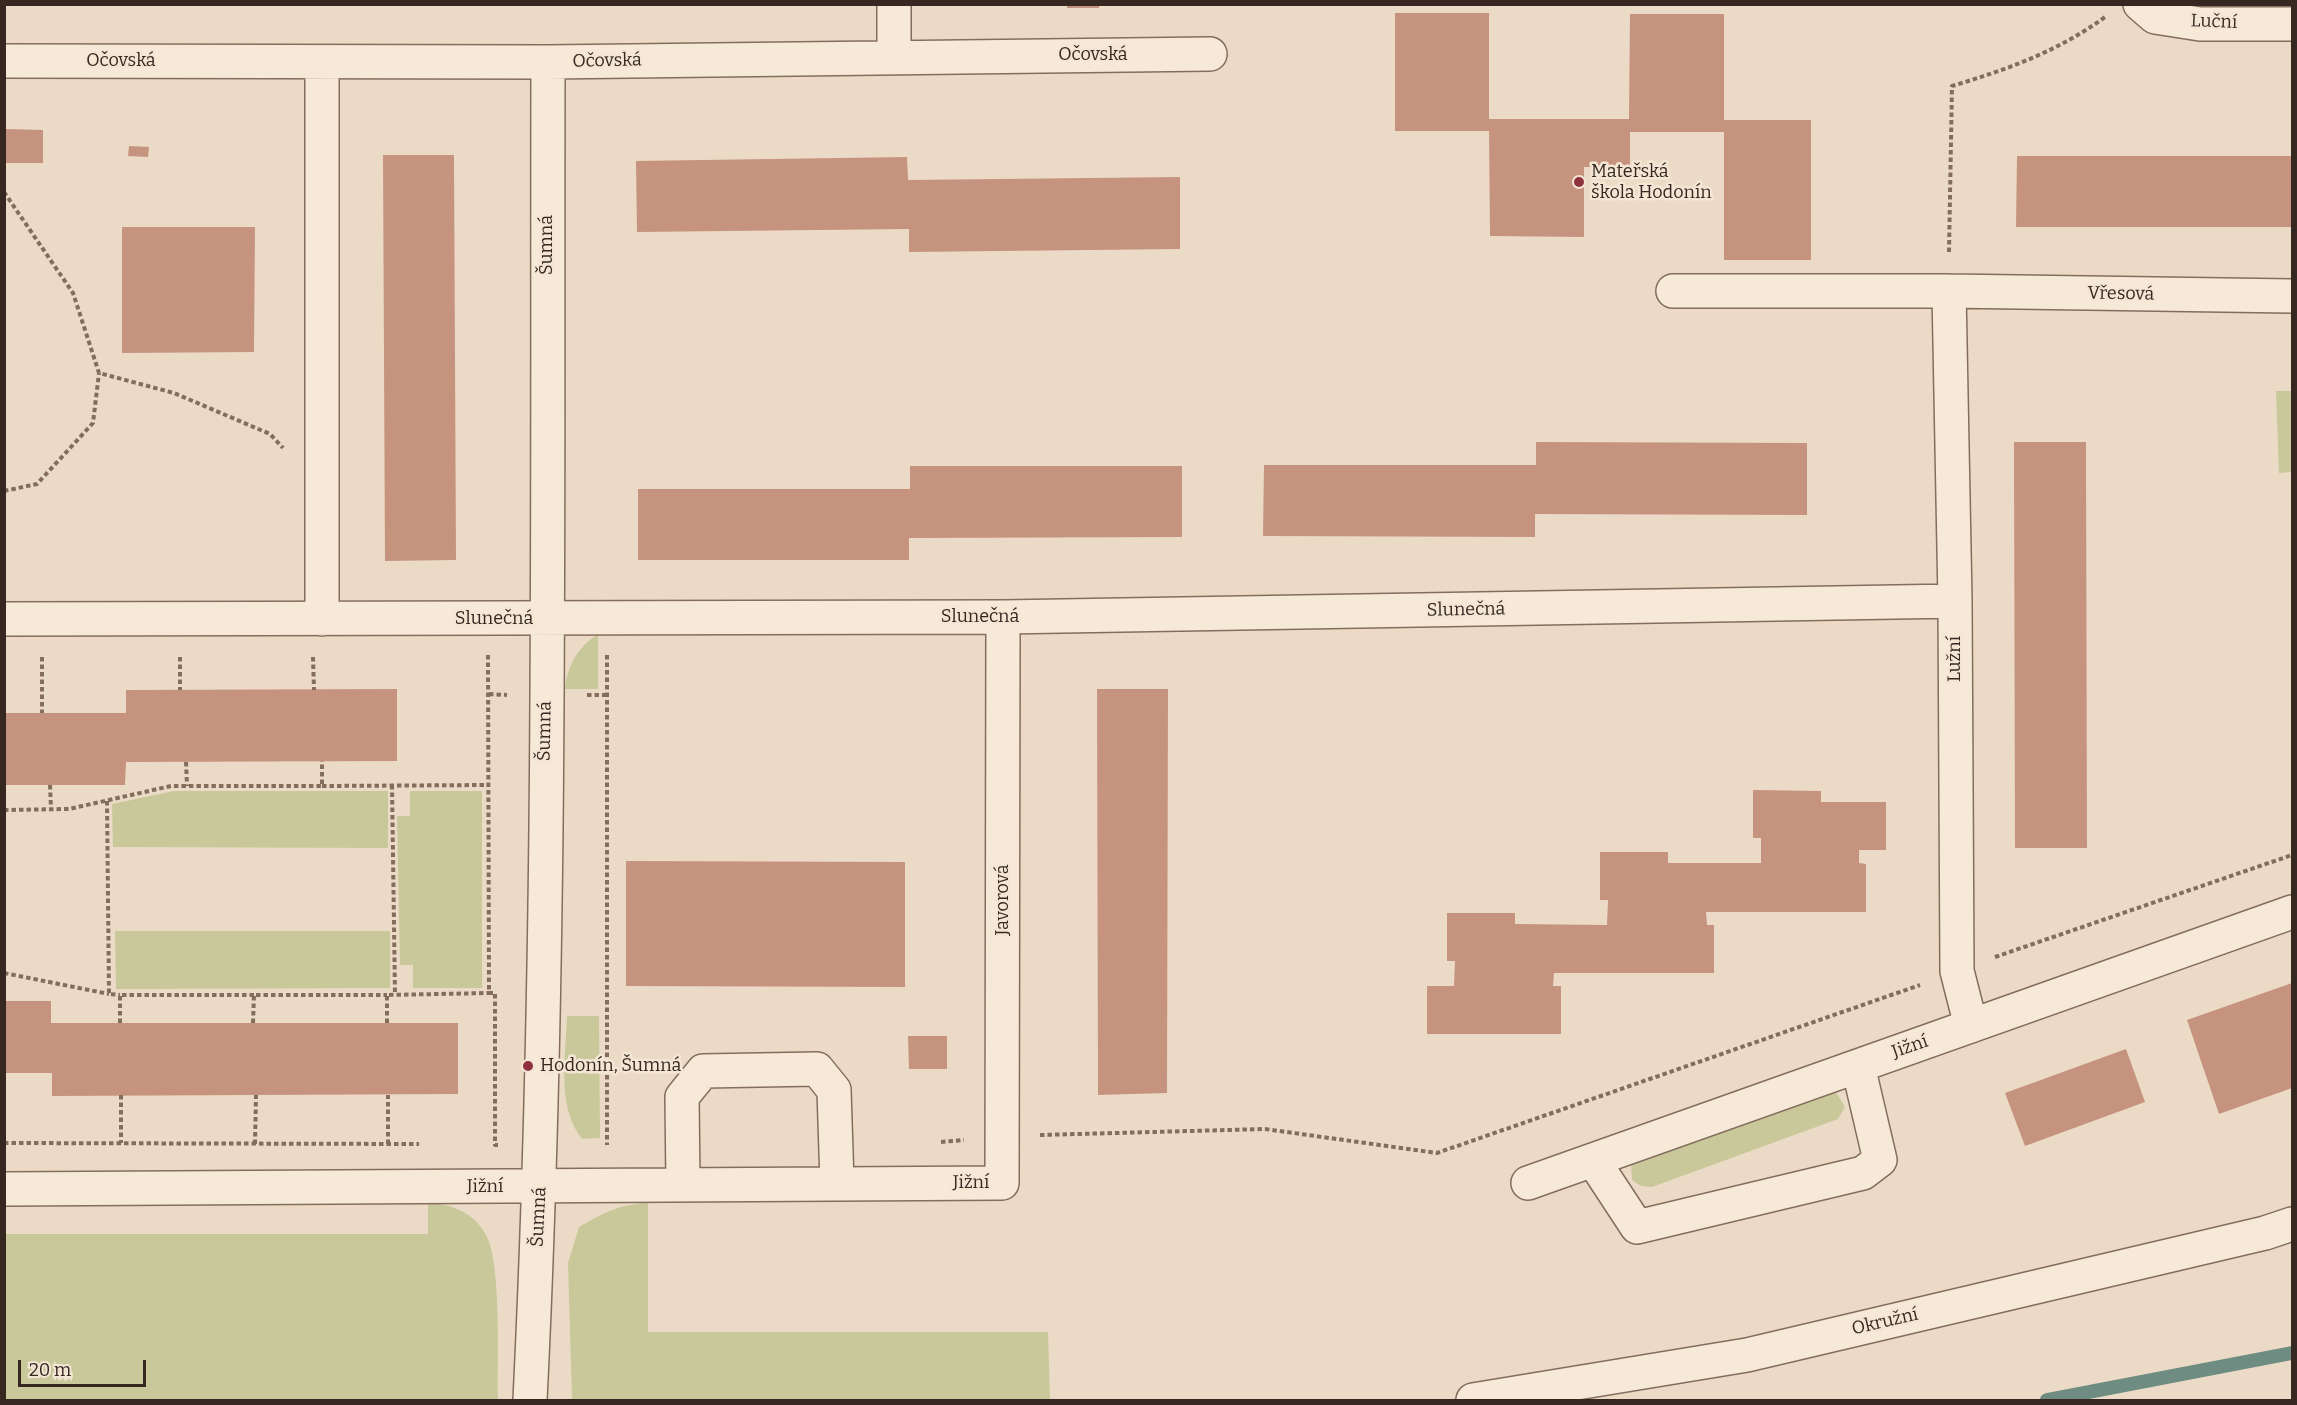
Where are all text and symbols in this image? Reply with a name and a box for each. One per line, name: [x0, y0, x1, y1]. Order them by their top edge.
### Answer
street label: Luční: [2190, 10, 2238, 34]
street label: Očovská: [1058, 44, 1128, 66]
street label: Očovská: [86, 50, 156, 72]
street label: Očovská: [572, 50, 642, 72]
place label: Mateřská škola Hodonín: [1591, 161, 1712, 204]
marker: Mateřská škola Hodonín: [1572, 175, 1586, 189]
street label: Šumná: [536, 215, 558, 275]
street label: Vřesová: [2087, 283, 2155, 305]
street label: Slunečná: [1426, 599, 1506, 621]
street label: Slunečná: [941, 606, 1019, 628]
street label: Slunečná: [455, 608, 533, 630]
street label: Lužní: [1944, 636, 1966, 682]
street label: Šumná: [534, 701, 556, 761]
street label: Javorová: [992, 865, 1014, 935]
street label: Jižní: [1889, 1031, 1931, 1063]
place label: Hodonín, Šumná: [540, 1055, 681, 1077]
marker: Hodonín, Šumná: [521, 1059, 535, 1073]
street label: Jižní: [953, 1172, 989, 1194]
street label: Jižní: [467, 1176, 503, 1198]
street label: Šumná: [527, 1186, 551, 1248]
street label: Okružní: [1850, 1304, 1920, 1340]
scale bar: [21, 1348, 148, 1386]
text: 20 m: [29, 1359, 71, 1381]

